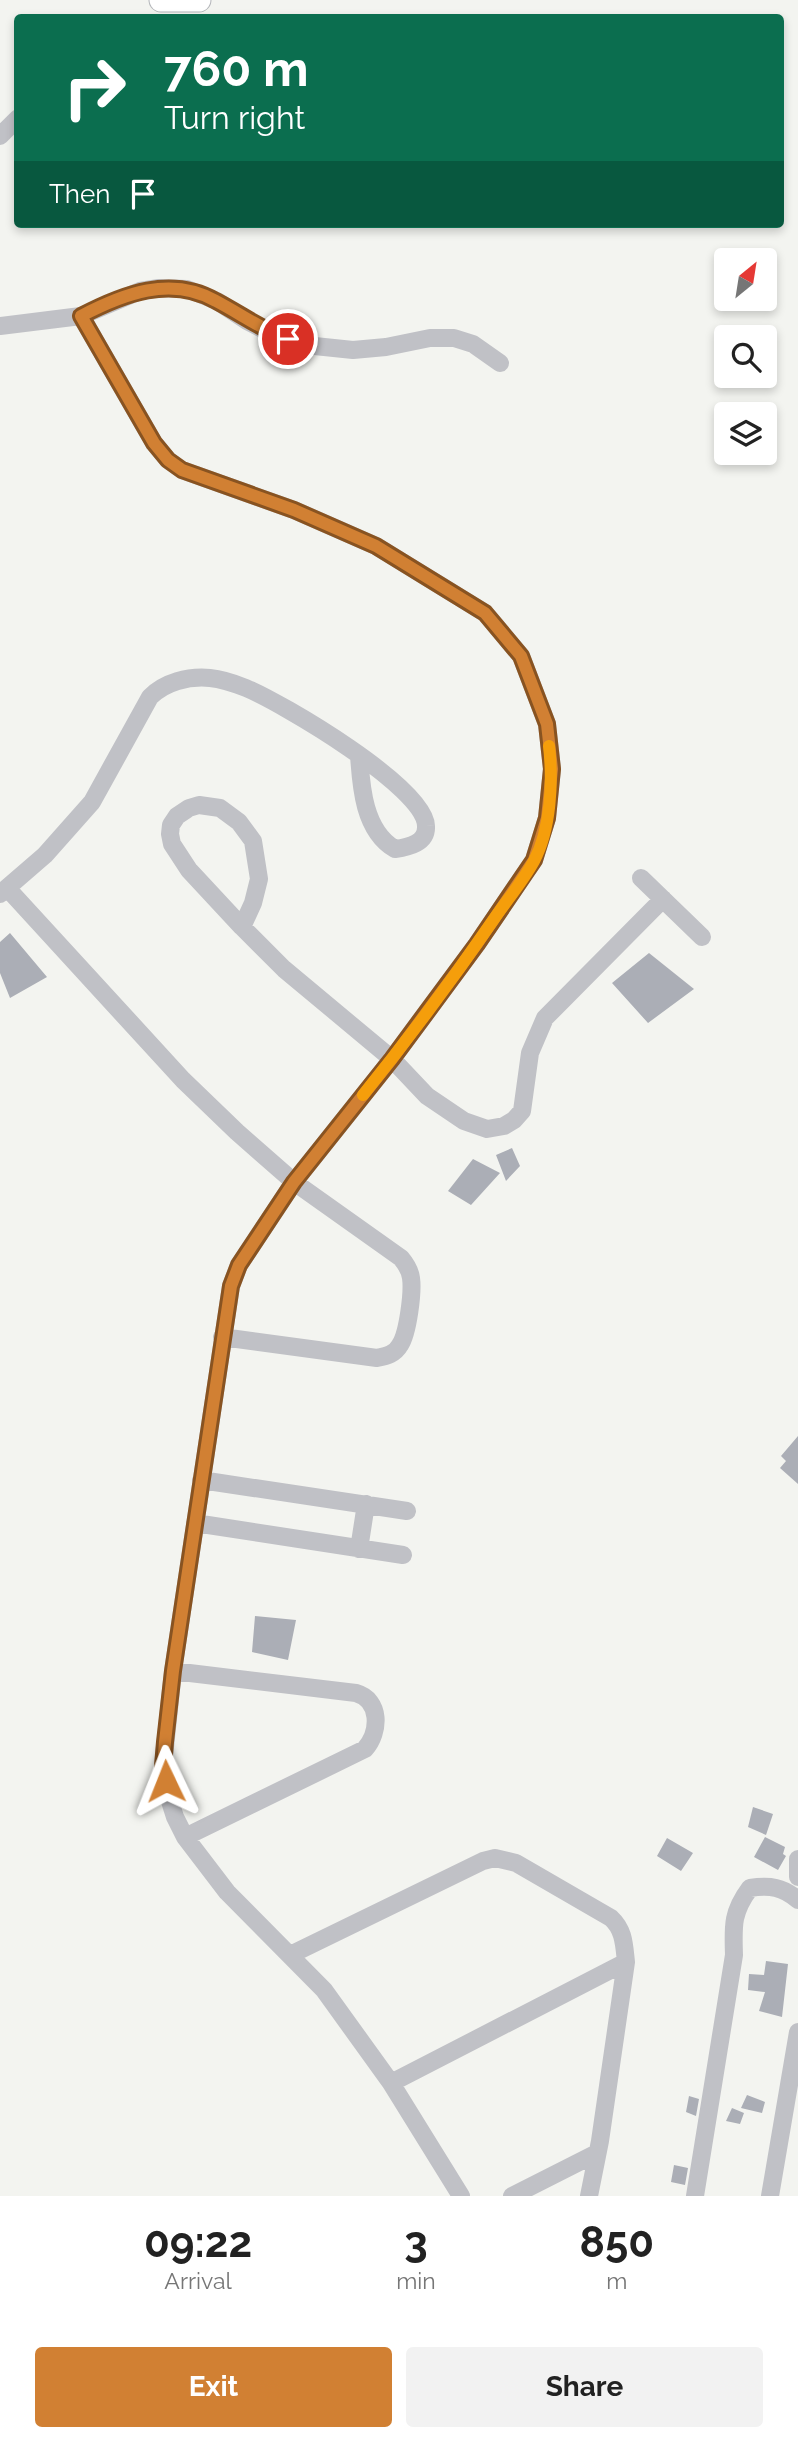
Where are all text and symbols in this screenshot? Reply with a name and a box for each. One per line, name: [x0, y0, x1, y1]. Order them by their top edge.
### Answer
text: 760 m: [164, 40, 309, 97]
icon: right: [49, 42, 140, 133]
text: Turn right: [164, 99, 305, 136]
icon: arrive: [124, 175, 162, 213]
text: Then: [49, 179, 110, 209]
north arrow: [714, 248, 777, 312]
map controls: [714, 248, 777, 465]
pin: [258, 309, 318, 369]
icon: arrive: [269, 320, 307, 358]
button: search: [714, 325, 777, 388]
button: layers: [714, 402, 777, 465]
position arrow: [129, 1744, 203, 1818]
text: 09:22: [144, 2218, 252, 2267]
text: 3: [404, 2218, 428, 2267]
text: 850: [580, 2218, 654, 2267]
text: Arrival: [164, 2267, 232, 2294]
text: min: [396, 2267, 436, 2294]
text: m: [606, 2267, 627, 2294]
button: Exit: [35, 2347, 392, 2427]
button: Share: [406, 2347, 763, 2427]

